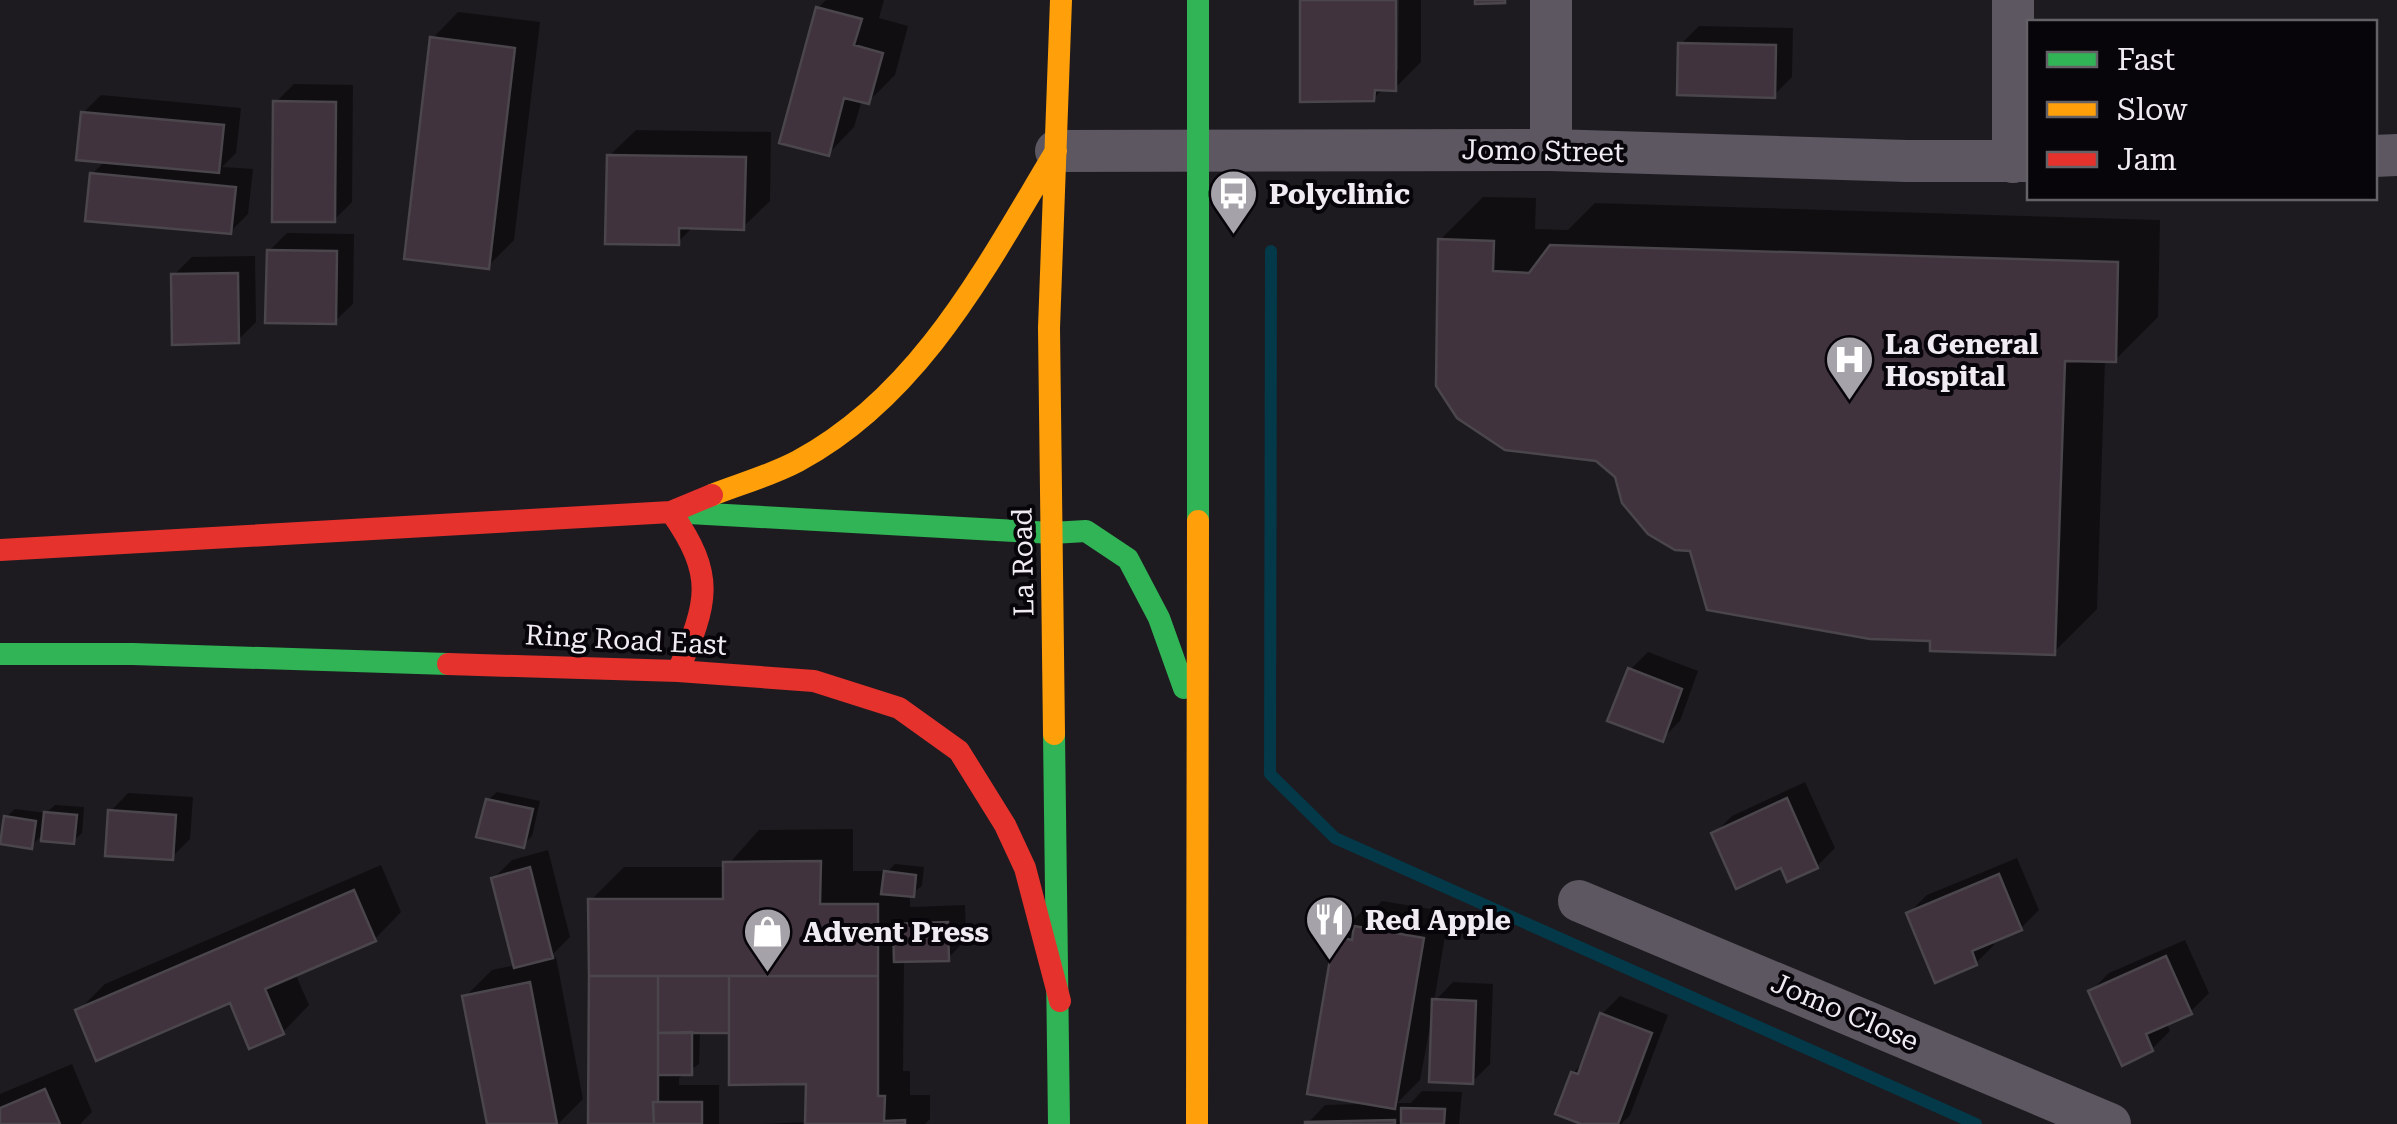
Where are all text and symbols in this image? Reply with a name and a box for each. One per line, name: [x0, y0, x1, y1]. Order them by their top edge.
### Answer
legend: [2027, 20, 2377, 200]
text: Fast: [2117, 42, 2175, 77]
text: Slow: [2117, 92, 2188, 127]
street label: Jomo Street: [1461, 133, 1625, 169]
text: Jam: [2117, 142, 2177, 177]
bus stop icon: Polyclinic: [1208, 168, 1260, 236]
place label: Polyclinic: [1269, 178, 1410, 211]
place label: La General Hospital: [1885, 328, 2038, 393]
hospital icon: La General Hospital: [1824, 334, 1876, 402]
street label: La Road: [1006, 507, 1040, 617]
street label: Ring Road East: [524, 618, 728, 662]
restaurant icon: Red Apple: [1304, 894, 1356, 962]
place label: Red Apple: [1365, 904, 1511, 937]
shop icon: Advent Press: [742, 906, 794, 974]
place label: Advent Press: [803, 916, 989, 949]
street label: Jomo Close: [1766, 966, 1924, 1058]

